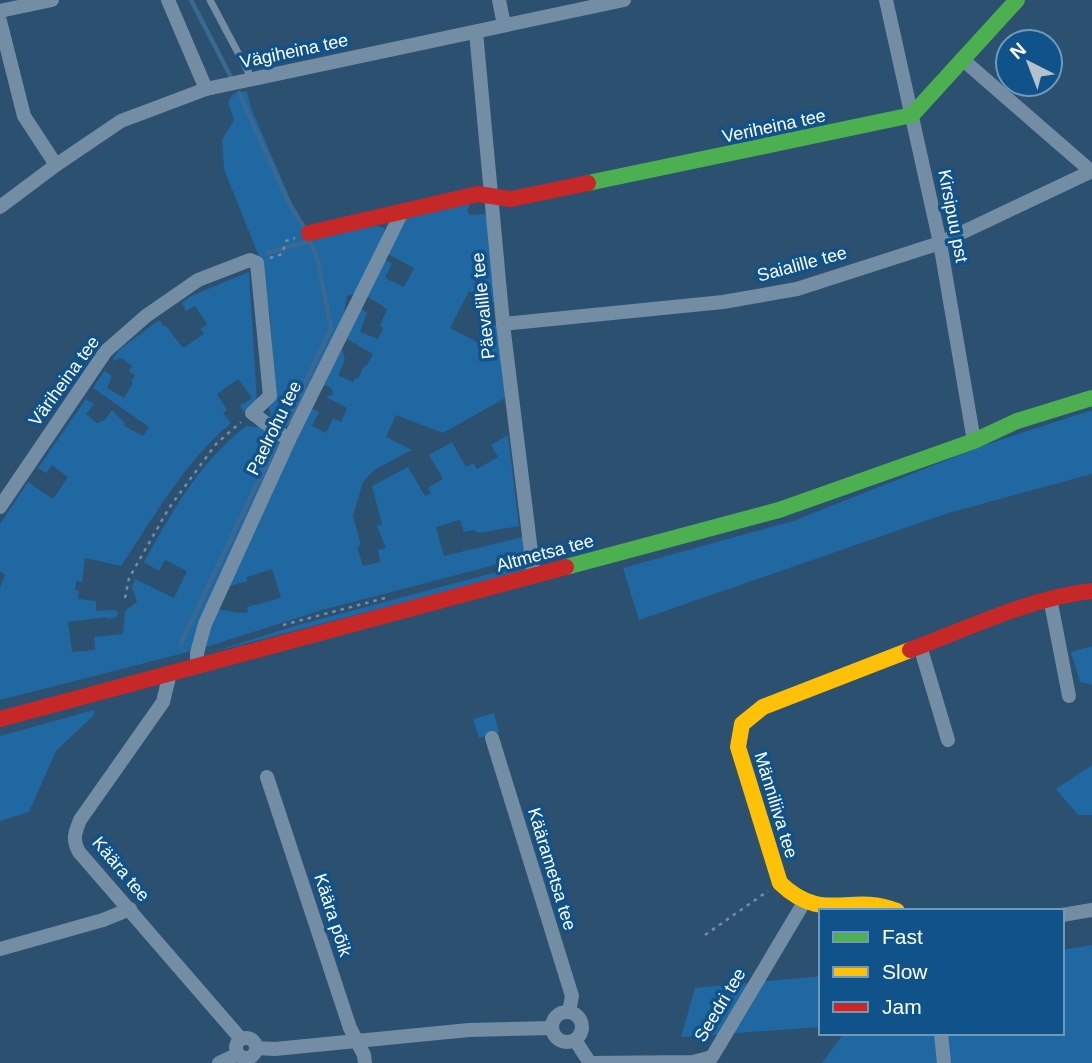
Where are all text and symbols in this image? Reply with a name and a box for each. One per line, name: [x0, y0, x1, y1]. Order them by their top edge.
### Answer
north arrow: [994, 28, 1064, 98]
street label: Vägiheina tee: [238, 30, 350, 72]
text: N: [1006, 38, 1030, 63]
street label: Veriheina tee: [721, 105, 827, 147]
street label: Kirsipuu pst: [934, 168, 972, 264]
street label: Saialille tee: [755, 242, 849, 286]
street label: Päevalille tee: [467, 252, 499, 360]
street label: Väriheina tee: [25, 332, 103, 430]
street label: Paelrohu tee: [243, 378, 305, 478]
street label: Altmetsa tee: [494, 530, 596, 576]
street label: Männiliiva tee: [750, 749, 802, 861]
street label: Käärametsa tee: [524, 805, 580, 933]
street label: Käära tee: [88, 833, 154, 905]
street label: Käära põik: [310, 871, 356, 960]
legend: [819, 909, 1064, 1035]
text: Fast: [882, 925, 923, 948]
text: Slow: [882, 960, 928, 983]
street label: Seedri tee: [690, 965, 750, 1045]
text: Jam: [882, 995, 922, 1018]

